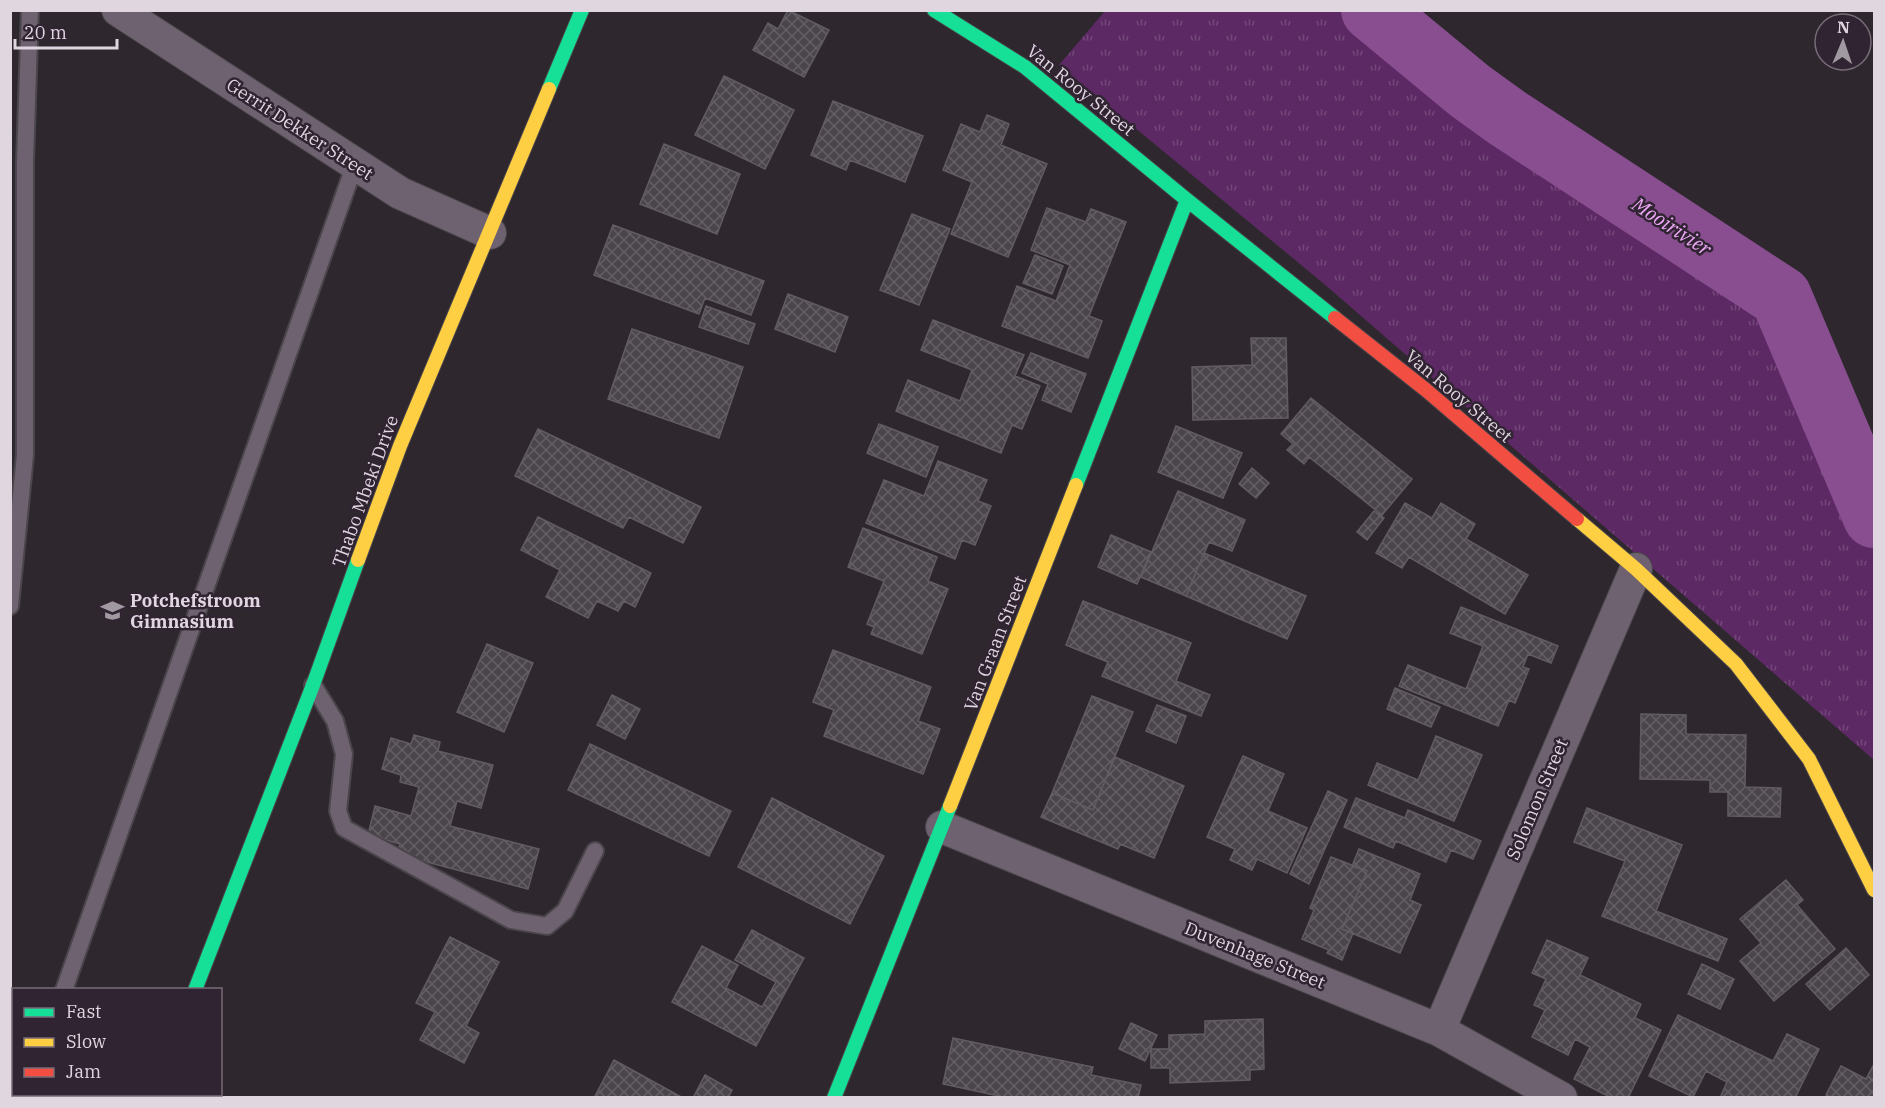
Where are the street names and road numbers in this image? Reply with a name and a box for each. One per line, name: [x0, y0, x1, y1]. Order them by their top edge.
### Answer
street label: Van Rooy Street: [1022, 39, 1140, 141]
street label: Gerrit Dekker Street: [222, 73, 378, 185]
street label: Van Rooy Street: [1401, 344, 1517, 448]
street label: Thabo Mbeki Drive: [327, 412, 403, 570]
street label: Van Graan Street: [959, 572, 1031, 714]
street label: Solomon Street: [1501, 735, 1573, 863]
street label: Duvenhage Street: [1181, 916, 1329, 994]

